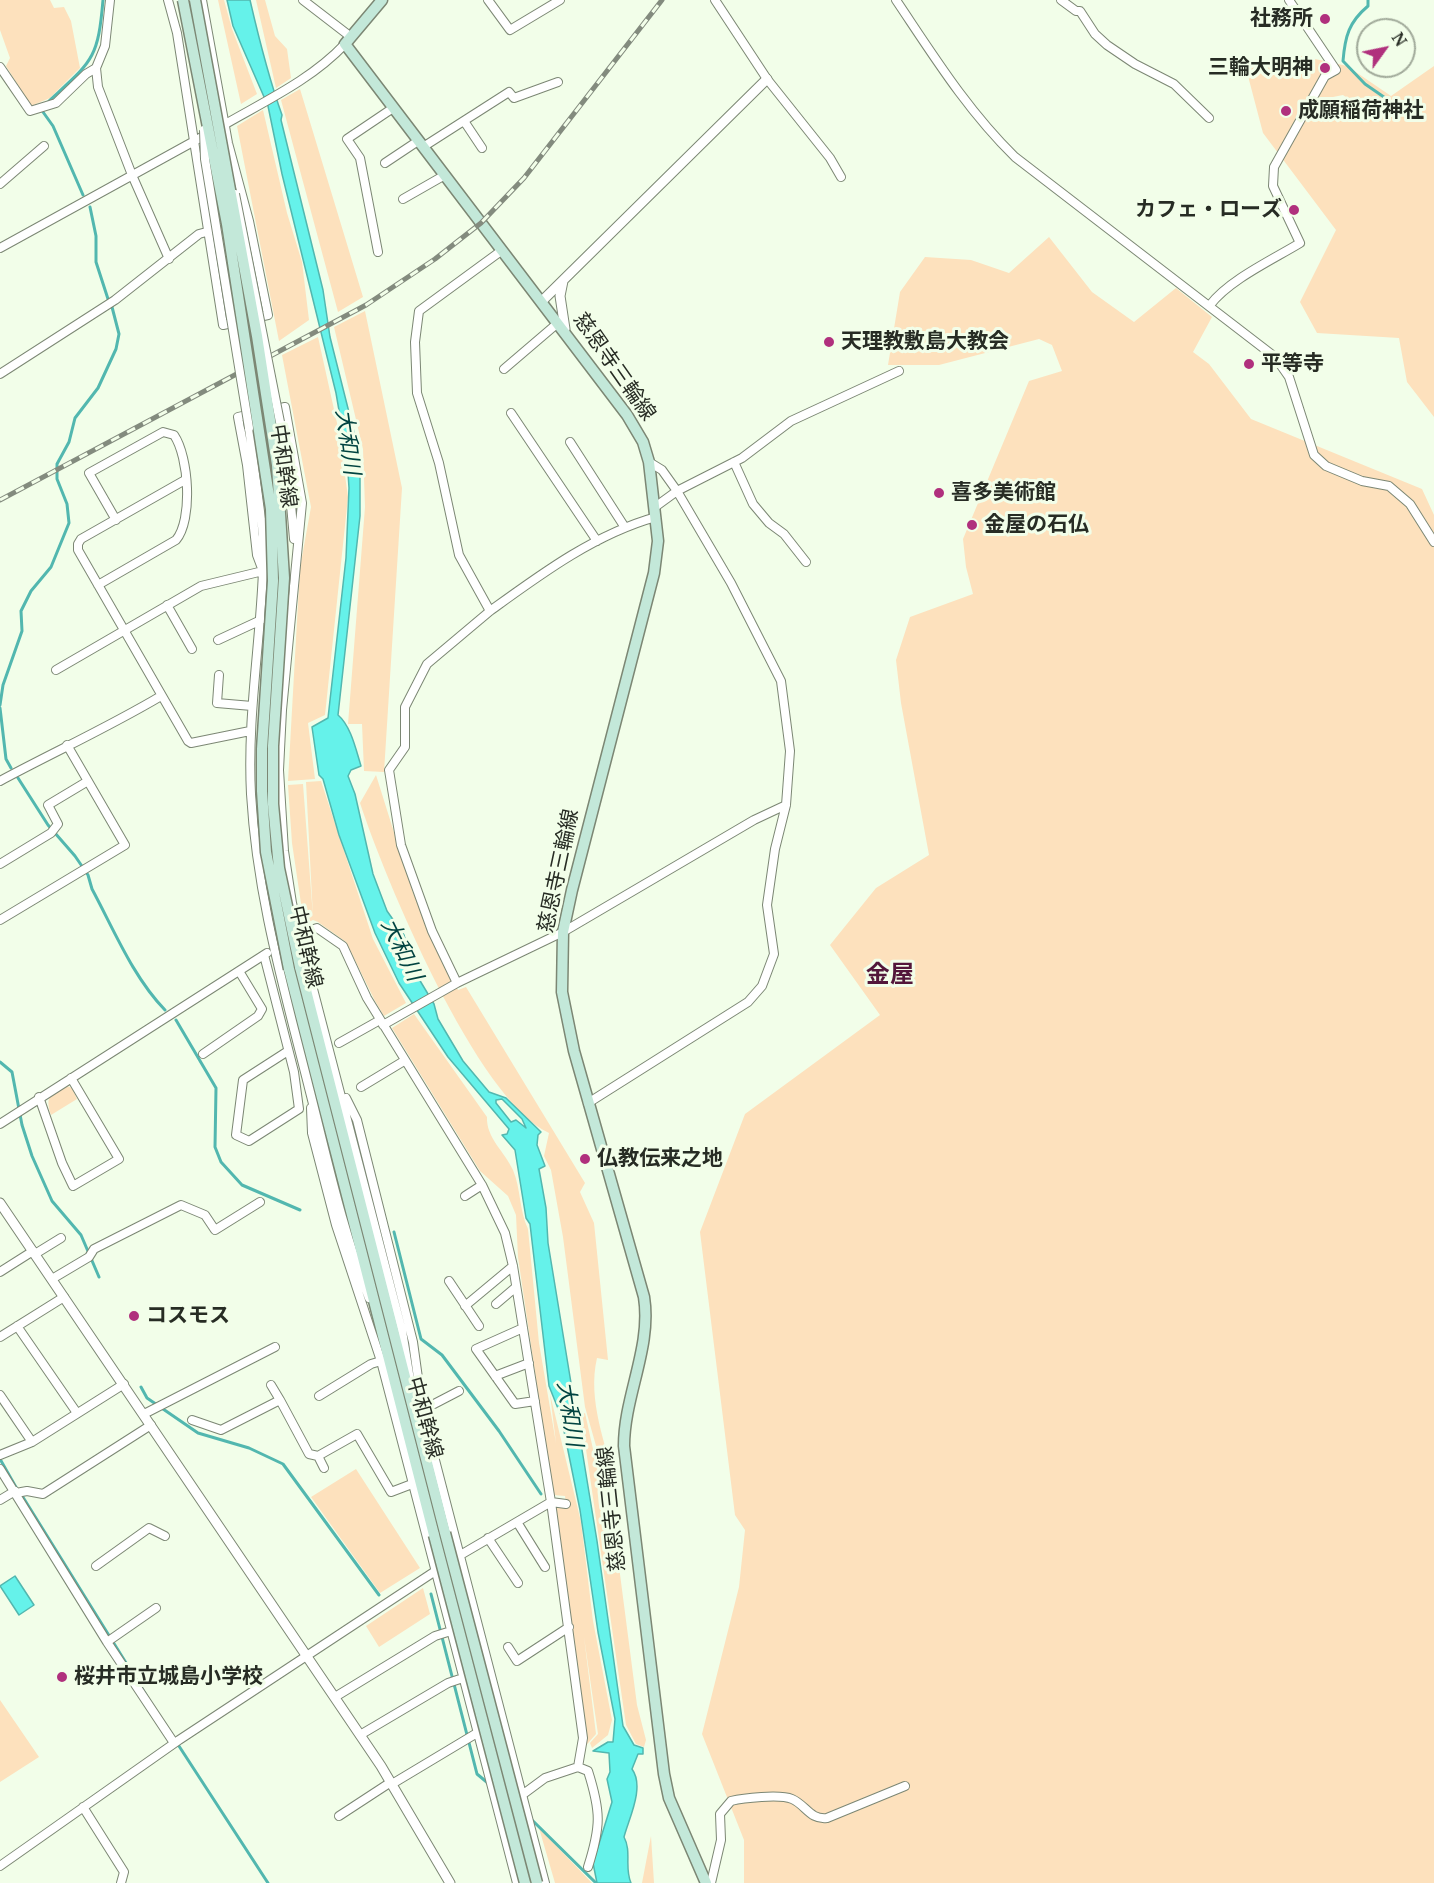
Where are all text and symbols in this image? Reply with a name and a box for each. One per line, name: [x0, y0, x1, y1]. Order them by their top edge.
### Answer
place label: 社務所: [1250, 6, 1313, 32]
marker: 社務所: [1318, 12, 1332, 26]
north arrow: [1356, 18, 1416, 78]
text: N: [1387, 28, 1412, 51]
place label: 三輪大明神: [1208, 55, 1313, 81]
marker: 三輪大明神: [1318, 61, 1332, 75]
place label: 成願稲荷神社: [1298, 98, 1424, 124]
marker: 成願稲荷神社: [1279, 104, 1293, 118]
place label: カフェ・ローズ: [1135, 197, 1282, 223]
marker: カフェ・ローズ: [1287, 203, 1301, 217]
street label: 慈恩寺三輪線: [568, 308, 660, 426]
place label: 天理教敷島大教会: [841, 329, 1009, 355]
marker: 天理教敷島大教会: [822, 335, 836, 349]
place label: 平等寺: [1261, 351, 1324, 377]
marker: 平等寺: [1242, 357, 1256, 371]
water label: 大和川: [329, 407, 365, 477]
street label: 中和幹線: [265, 423, 301, 509]
place label: 喜多美術館: [951, 480, 1056, 506]
marker: 喜多美術館: [932, 486, 946, 500]
place label: 金屋の石仏: [984, 512, 1089, 538]
marker: 金屋の石仏: [965, 518, 979, 532]
street label: 慈恩寺三輪線: [534, 807, 584, 935]
street label: 中和幹線: [283, 903, 327, 991]
water label: 大和川: [375, 915, 427, 985]
district label: 金屋: [866, 961, 914, 989]
place label: 仏教伝来之地: [597, 1146, 723, 1172]
marker: 仏教伝来之地: [578, 1152, 592, 1166]
place label: コスモス: [146, 1303, 230, 1329]
marker: コスモス: [127, 1309, 141, 1323]
street label: 中和幹線: [401, 1374, 447, 1462]
water label: 大和川: [551, 1379, 587, 1449]
street label: 慈恩寺三輪線: [593, 1445, 631, 1573]
place label: 桜井市立城島小学校: [74, 1664, 263, 1690]
marker: 桜井市立城島小学校: [55, 1670, 69, 1684]

